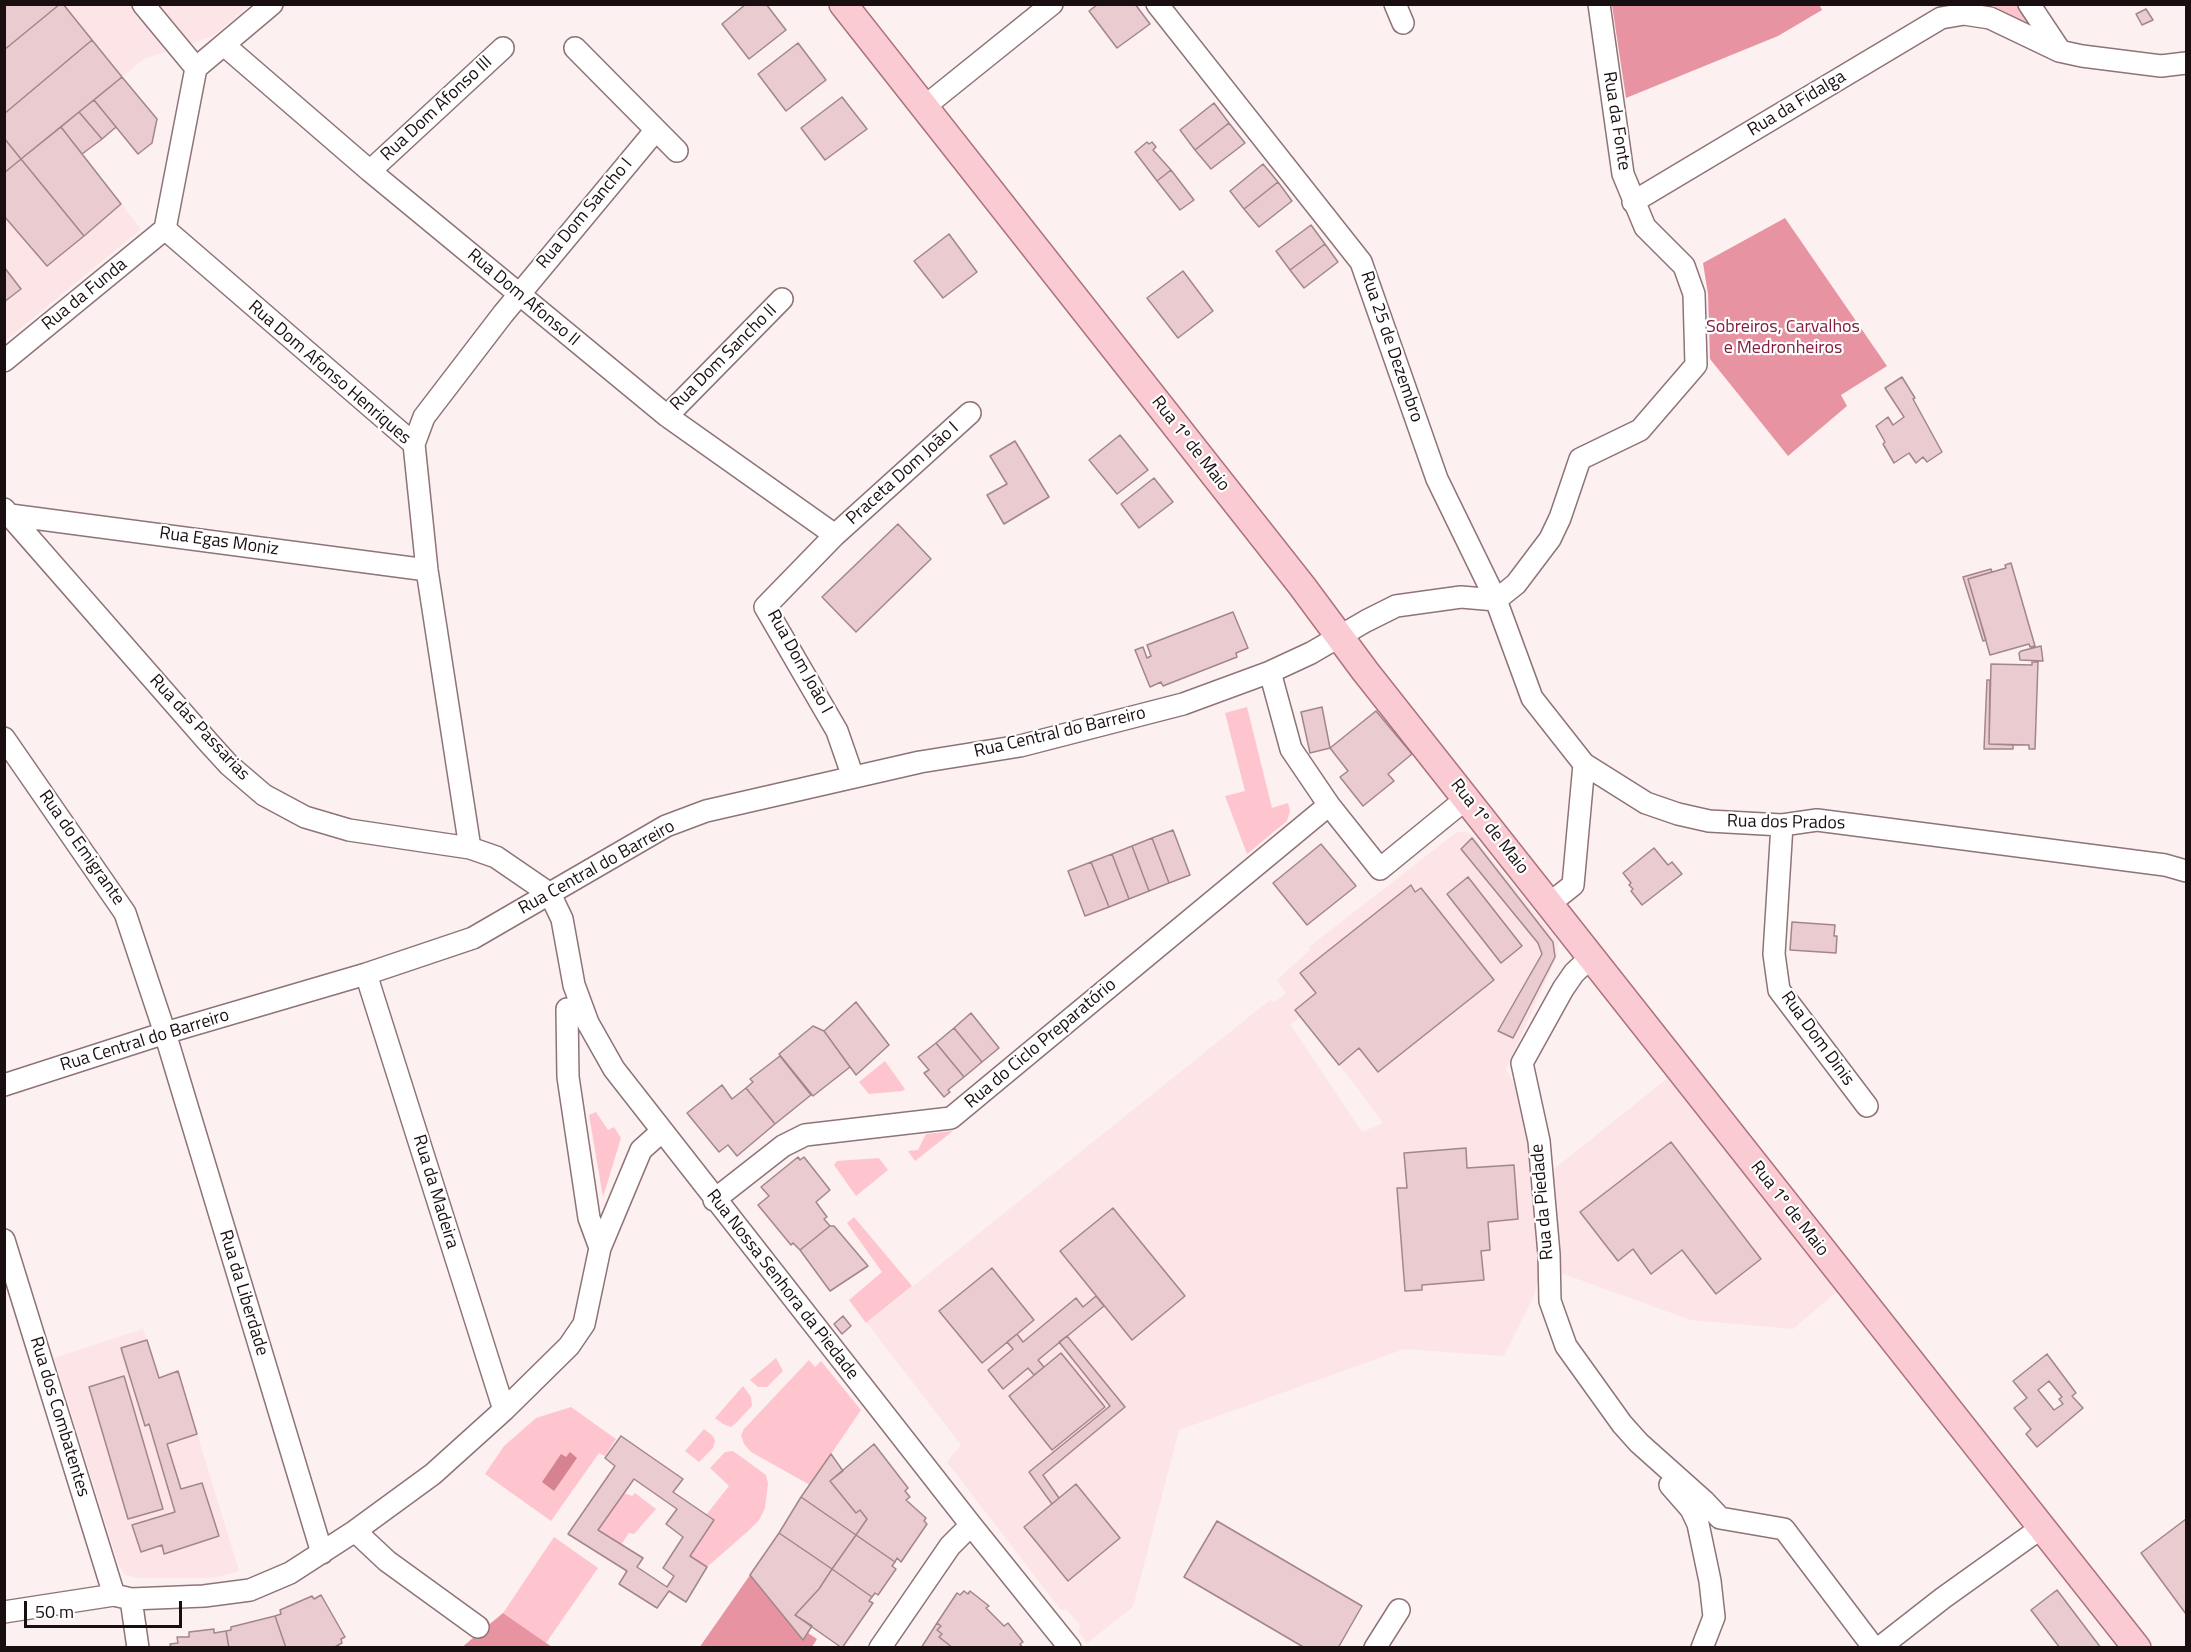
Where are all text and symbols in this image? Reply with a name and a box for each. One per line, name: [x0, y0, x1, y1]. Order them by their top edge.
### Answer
street label: Rua Dom Afonso III: [377, 52, 497, 166]
street label: Rua da Fidalga: [1744, 66, 1850, 142]
street label: Rua da Fonte: [1598, 70, 1634, 172]
street label: Rua Dom Sancho I: [533, 154, 637, 274]
street label: Rua Dom Afonso II: [462, 245, 584, 351]
street label: Rua da Funda: [38, 254, 132, 336]
street label: Rua 25 de Dezembro: [1355, 269, 1427, 425]
street label: Rua Dom Afonso Henriques: [243, 296, 415, 450]
street label: Rua Dom Sancho II: [666, 300, 782, 416]
park label: Sobreiros, Carvalhos e Medronheiros: [1706, 317, 1860, 360]
street label: Rua 1º de Maio: [1146, 392, 1234, 496]
street label: Praceta Dom João I: [842, 418, 964, 530]
street label: Rua Egas Moniz: [158, 523, 280, 561]
street label: Rua Dom João I: [762, 606, 836, 718]
street label: Rua das Passarias: [144, 670, 254, 786]
street label: Rua Central do Barreiro: [972, 703, 1148, 763]
street label: Rua 1º de Maio: [1445, 775, 1533, 879]
street label: Rua do Emigrante: [33, 787, 129, 909]
street label: Rua dos Prados: [1727, 811, 1845, 835]
street label: Rua Central do Barreiro: [515, 816, 679, 920]
street label: Rua do Ciclo Preparatório: [961, 974, 1121, 1114]
street label: Rua Dom Dinis: [1776, 988, 1858, 1090]
street label: Rua Central do Barreiro: [58, 1005, 232, 1077]
street label: Rua da Madeira: [407, 1132, 463, 1252]
street label: Rua da Piedade: [1527, 1143, 1559, 1261]
street label: Rua 1º de Maio: [1745, 1157, 1833, 1261]
street label: Rua Nossa Senhora da Piedade: [701, 1186, 863, 1384]
street label: Rua da Liberdade: [214, 1228, 272, 1358]
street label: Rua dos Combatentes: [24, 1334, 94, 1500]
scale bar: [27, 1589, 184, 1627]
text: 50 m: [35, 1598, 74, 1625]

